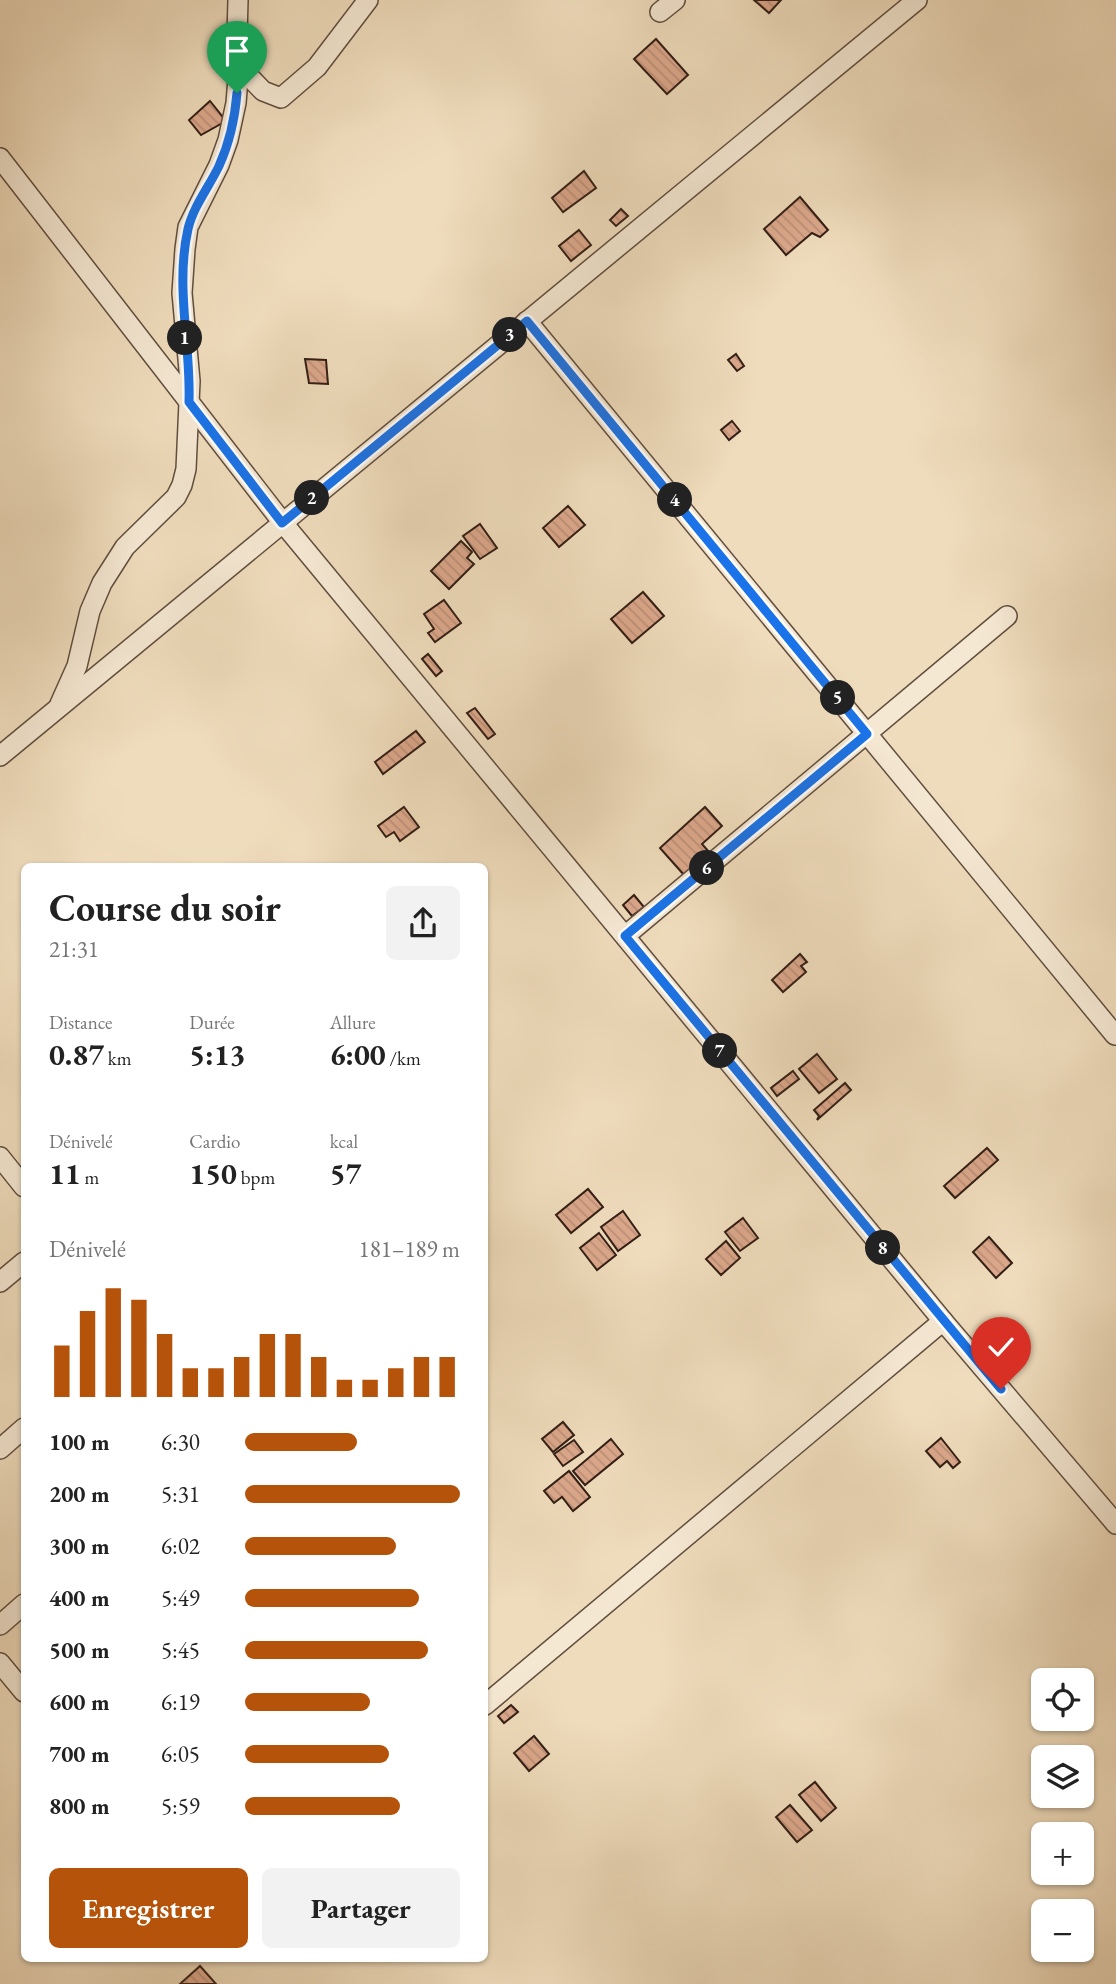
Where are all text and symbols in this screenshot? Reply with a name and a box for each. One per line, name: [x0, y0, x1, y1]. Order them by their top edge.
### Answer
pin: [207, 21, 267, 93]
icon: arrive: [218, 32, 256, 70]
pin: 3: [492, 318, 528, 352]
pin: 1: [168, 320, 202, 356]
text: 3: [504, 322, 515, 347]
text: 1: [179, 325, 190, 350]
pin: 2: [294, 480, 330, 516]
pin: 4: [658, 482, 692, 518]
text: 2: [306, 485, 317, 510]
text: 4: [669, 487, 680, 512]
pin: 5: [820, 680, 856, 716]
text: 5: [832, 685, 843, 710]
pin: 6: [690, 850, 724, 886]
text: 6: [701, 855, 712, 880]
text: Course du soir: [49, 883, 281, 932]
button: share: [386, 886, 460, 960]
text: 21:31: [49, 934, 99, 964]
text: Distance: [49, 1010, 112, 1035]
text: Durée: [189, 1010, 235, 1035]
text: Allure: [330, 1010, 376, 1035]
pin: 7: [702, 1034, 738, 1068]
text: 0.87: [49, 1035, 104, 1074]
text: 5:13: [189, 1035, 245, 1074]
text: 6:00: [330, 1035, 386, 1074]
text: 7: [714, 1038, 725, 1063]
text: km: [104, 1046, 132, 1071]
text: /km: [386, 1046, 421, 1071]
text: Dénivelé: [49, 1129, 113, 1154]
text: Cardio: [189, 1129, 240, 1154]
text: kcal: [330, 1129, 358, 1154]
text: 11: [49, 1154, 81, 1193]
text: 150: [189, 1154, 237, 1193]
text: 57: [330, 1154, 361, 1193]
text: m: [81, 1165, 99, 1190]
text: bpm: [237, 1165, 275, 1190]
pin: 8: [866, 1230, 900, 1266]
text: Dénivelé: [49, 1234, 126, 1264]
text: 181–189 m: [359, 1234, 460, 1264]
text: 8: [877, 1235, 888, 1260]
pin: [971, 1317, 1031, 1389]
icon: check: [982, 1328, 1020, 1366]
text: 100 m: [49, 1427, 110, 1457]
text: 6:30: [161, 1427, 200, 1457]
text: 200 m: [49, 1479, 110, 1509]
text: 5:31: [161, 1479, 200, 1509]
text: 300 m: [49, 1531, 110, 1561]
text: 6:02: [161, 1531, 200, 1561]
text: 400 m: [49, 1583, 110, 1613]
text: 5:49: [161, 1583, 200, 1613]
text: 500 m: [49, 1635, 110, 1665]
text: 5:45: [161, 1635, 200, 1665]
map controls: [1031, 1668, 1094, 1962]
button: locate: [1031, 1668, 1094, 1731]
text: 600 m: [49, 1687, 110, 1717]
text: 6:19: [161, 1687, 200, 1717]
text: 700 m: [49, 1739, 110, 1769]
text: 6:05: [161, 1739, 200, 1769]
button: layers: [1031, 1745, 1094, 1808]
text: 800 m: [49, 1791, 110, 1821]
text: 5:59: [161, 1791, 200, 1821]
button: +: [1031, 1822, 1094, 1885]
button: Enregistrer: [49, 1868, 248, 1948]
button: Partager: [262, 1868, 460, 1948]
button: −: [1031, 1899, 1094, 1962]

